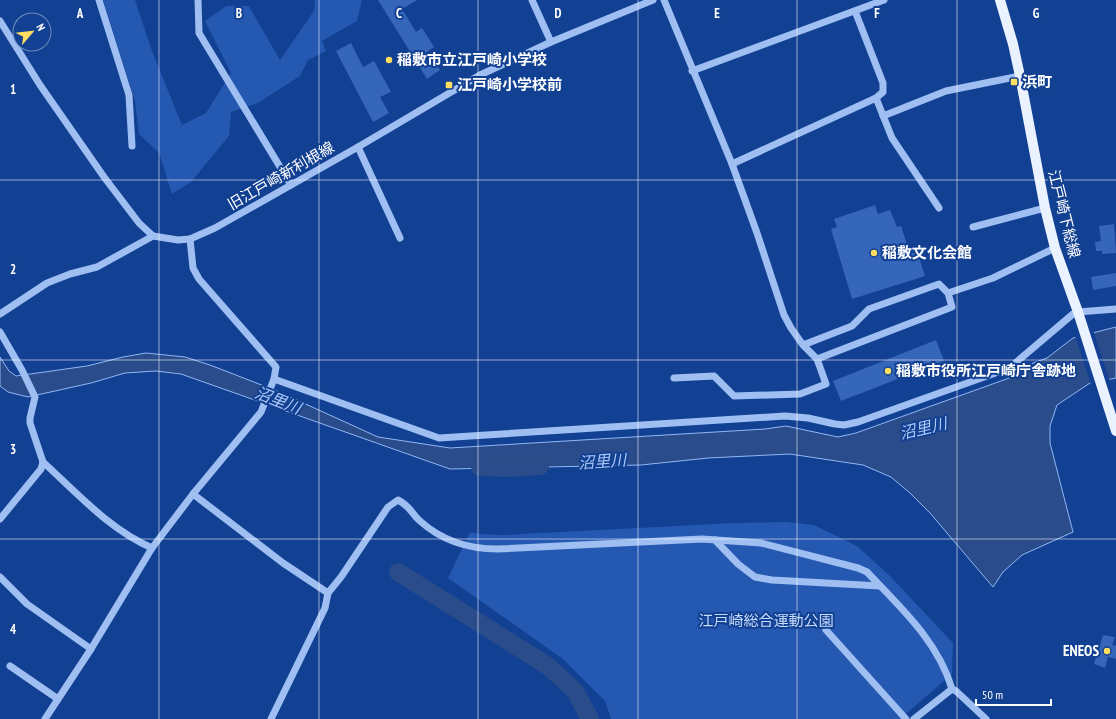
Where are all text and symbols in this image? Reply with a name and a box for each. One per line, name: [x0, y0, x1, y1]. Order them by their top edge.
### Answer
text: A: [76, 5, 84, 22]
text: B: [236, 5, 242, 22]
text: C: [396, 5, 402, 22]
text: D: [555, 5, 562, 22]
text: E: [714, 5, 720, 22]
text: F: [874, 5, 880, 22]
text: G: [1033, 5, 1040, 22]
north arrow: [12, 12, 52, 52]
text: N: [33, 21, 48, 33]
place label: 稲敷市立江戸崎小学校: [397, 50, 547, 69]
marker: 稲敷市立江戸崎小学校: [384, 55, 394, 65]
place label: 浜町: [1022, 72, 1052, 91]
place label: 江戸崎小学校前: [457, 75, 562, 94]
marker: 浜町: [1009, 77, 1019, 87]
marker: 江戸崎小学校前: [444, 80, 454, 90]
text: 1: [10, 81, 16, 98]
street label: 旧江戸崎新利根線: [224, 137, 337, 214]
street label: 江戸崎下総線: [1044, 168, 1085, 260]
place label: 稲敷文化会館: [882, 243, 972, 262]
marker: 稲敷文化会館: [869, 248, 879, 258]
text: 2: [10, 261, 16, 278]
place label: 稲敷市役所江戸崎庁舎跡地: [896, 361, 1076, 380]
marker: 稲敷市役所江戸崎庁舎跡地: [883, 366, 893, 376]
water label: 沼里川: [252, 382, 306, 419]
water label: 沼里川: [897, 412, 951, 443]
text: 3: [10, 441, 16, 458]
water label: 沼里川: [577, 449, 629, 473]
park label: 江戸崎総合運動公園: [698, 611, 834, 630]
text: 4: [10, 621, 17, 638]
place label: ENEOS: [1063, 641, 1099, 660]
marker: ENEOS: [1102, 646, 1112, 656]
scale bar: [976, 681, 1051, 707]
text: 50 m: [982, 687, 1003, 702]

